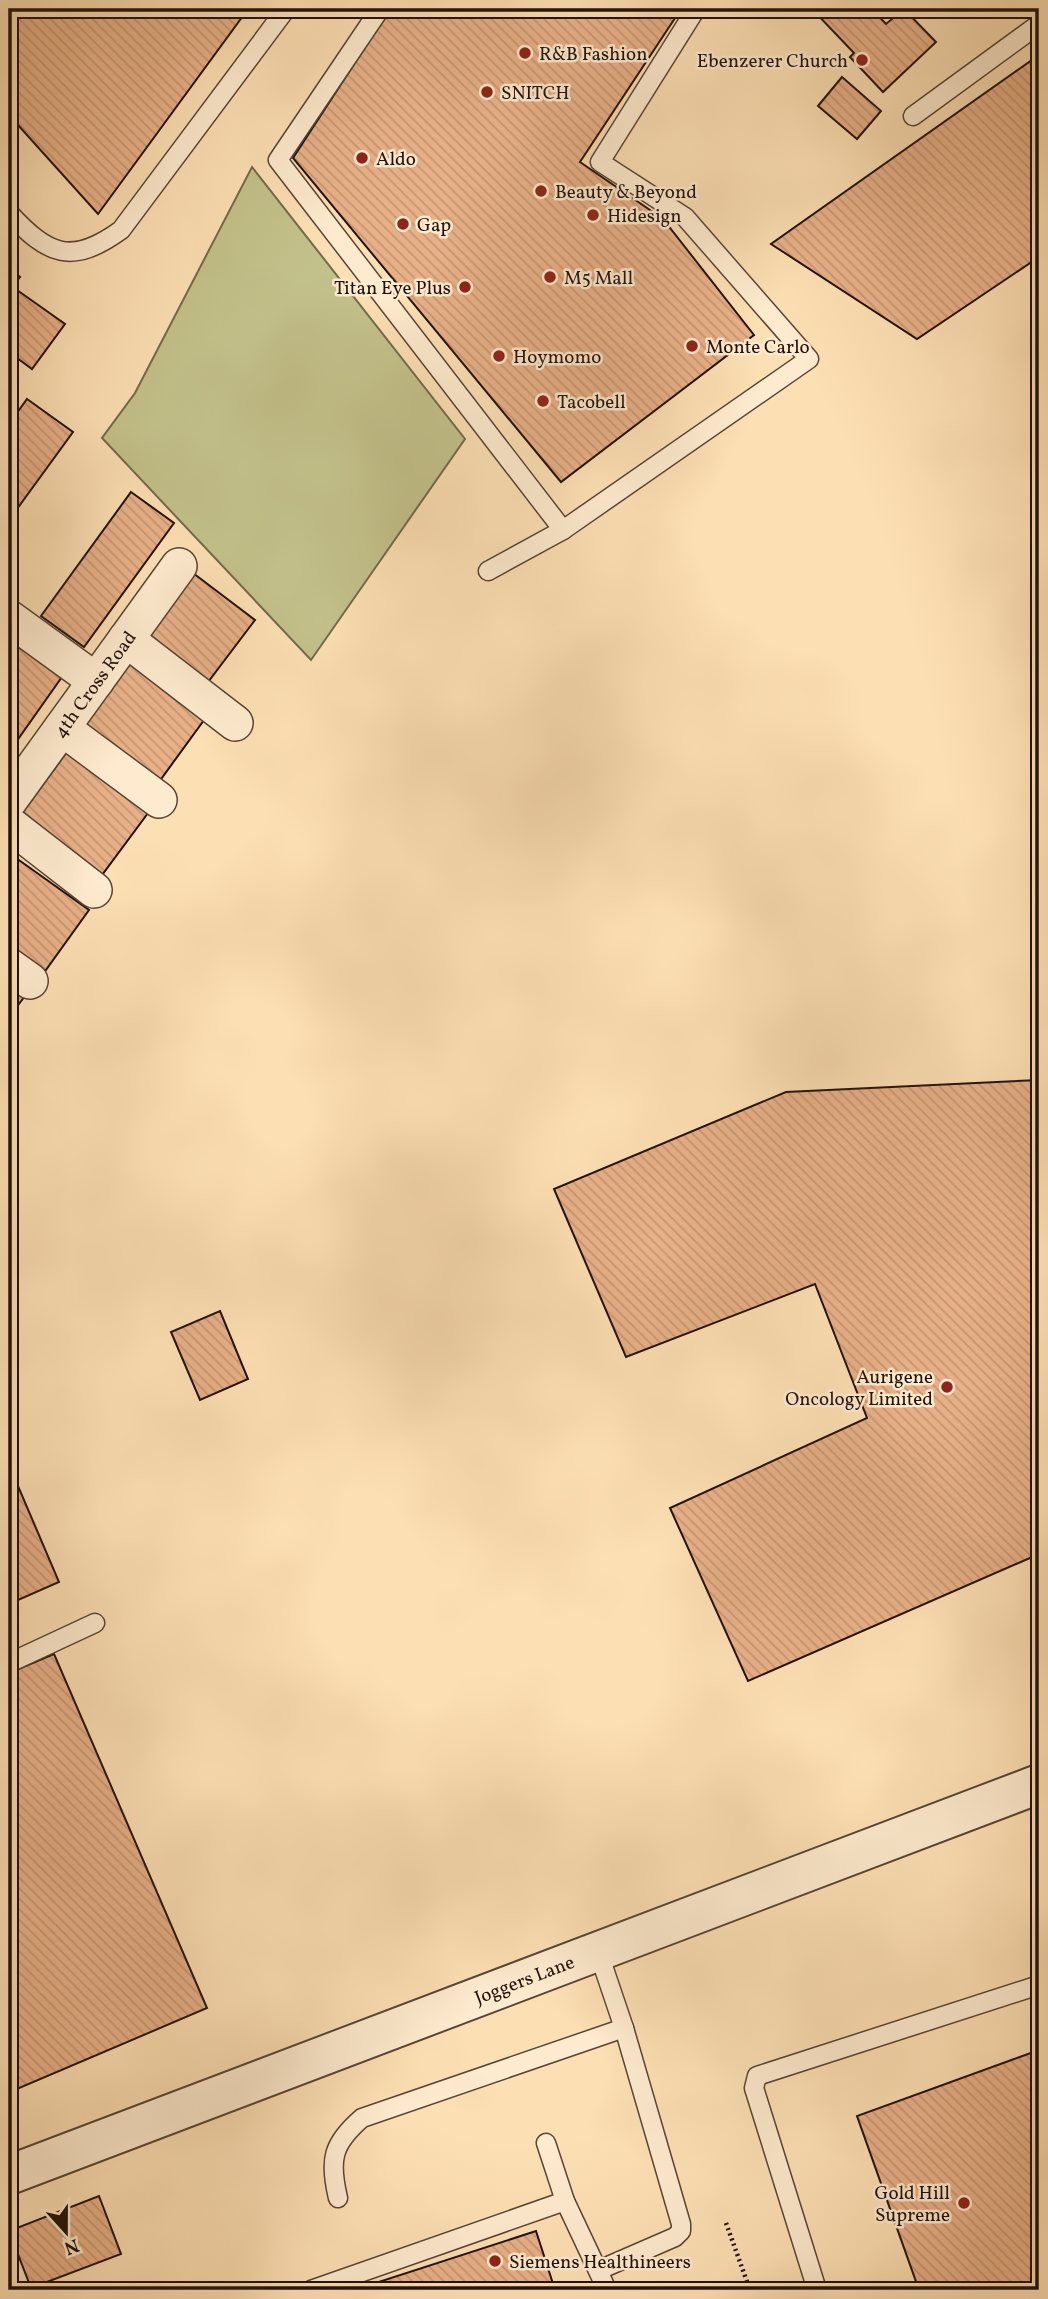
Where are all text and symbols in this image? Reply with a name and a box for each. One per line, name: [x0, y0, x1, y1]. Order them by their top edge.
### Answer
place label: R&B Fashion: [539, 42, 648, 68]
marker: R&B Fashion: [517, 45, 533, 61]
place label: Ebenzerer Church: [697, 49, 848, 75]
marker: Ebenzerer Church: [854, 52, 870, 68]
place label: SNITCH: [501, 81, 569, 107]
marker: SNITCH: [479, 84, 495, 100]
place label: Aldo: [376, 147, 416, 173]
marker: Aldo: [354, 150, 370, 166]
place label: Beauty & Beyond: [555, 180, 697, 206]
marker: Beauty & Beyond: [533, 183, 549, 199]
place label: Hidesign: [607, 204, 682, 230]
marker: Hidesign: [585, 207, 601, 223]
place label: Gap: [417, 213, 451, 239]
marker: Gap: [395, 216, 411, 232]
place label: M5 Mall: [564, 266, 633, 292]
marker: M5 Mall: [542, 269, 558, 285]
place label: Titan Eye Plus: [334, 276, 451, 302]
marker: Titan Eye Plus: [457, 279, 473, 295]
place label: Monte Carlo: [706, 335, 810, 361]
marker: Monte Carlo: [684, 338, 700, 354]
place label: Hoymomo: [513, 345, 601, 371]
marker: Hoymomo: [491, 348, 507, 364]
place label: Tacobell: [557, 390, 626, 416]
marker: Tacobell: [535, 393, 551, 409]
street label: 4th Cross Road: [48, 626, 143, 744]
place label: Aurigene Oncology Limited: [785, 1365, 933, 1413]
marker: Aurigene Oncology Limited: [939, 1379, 955, 1395]
street label: Joggers Lane: [471, 1950, 578, 2012]
place label: Gold Hill Supreme: [875, 2181, 950, 2229]
marker: Gold Hill Supreme: [956, 2195, 972, 2211]
north arrow: [32, 2198, 102, 2268]
text: N: [60, 2231, 82, 2261]
place label: Siemens Healthineers: [509, 2250, 691, 2276]
marker: Siemens Healthineers: [487, 2253, 503, 2269]

